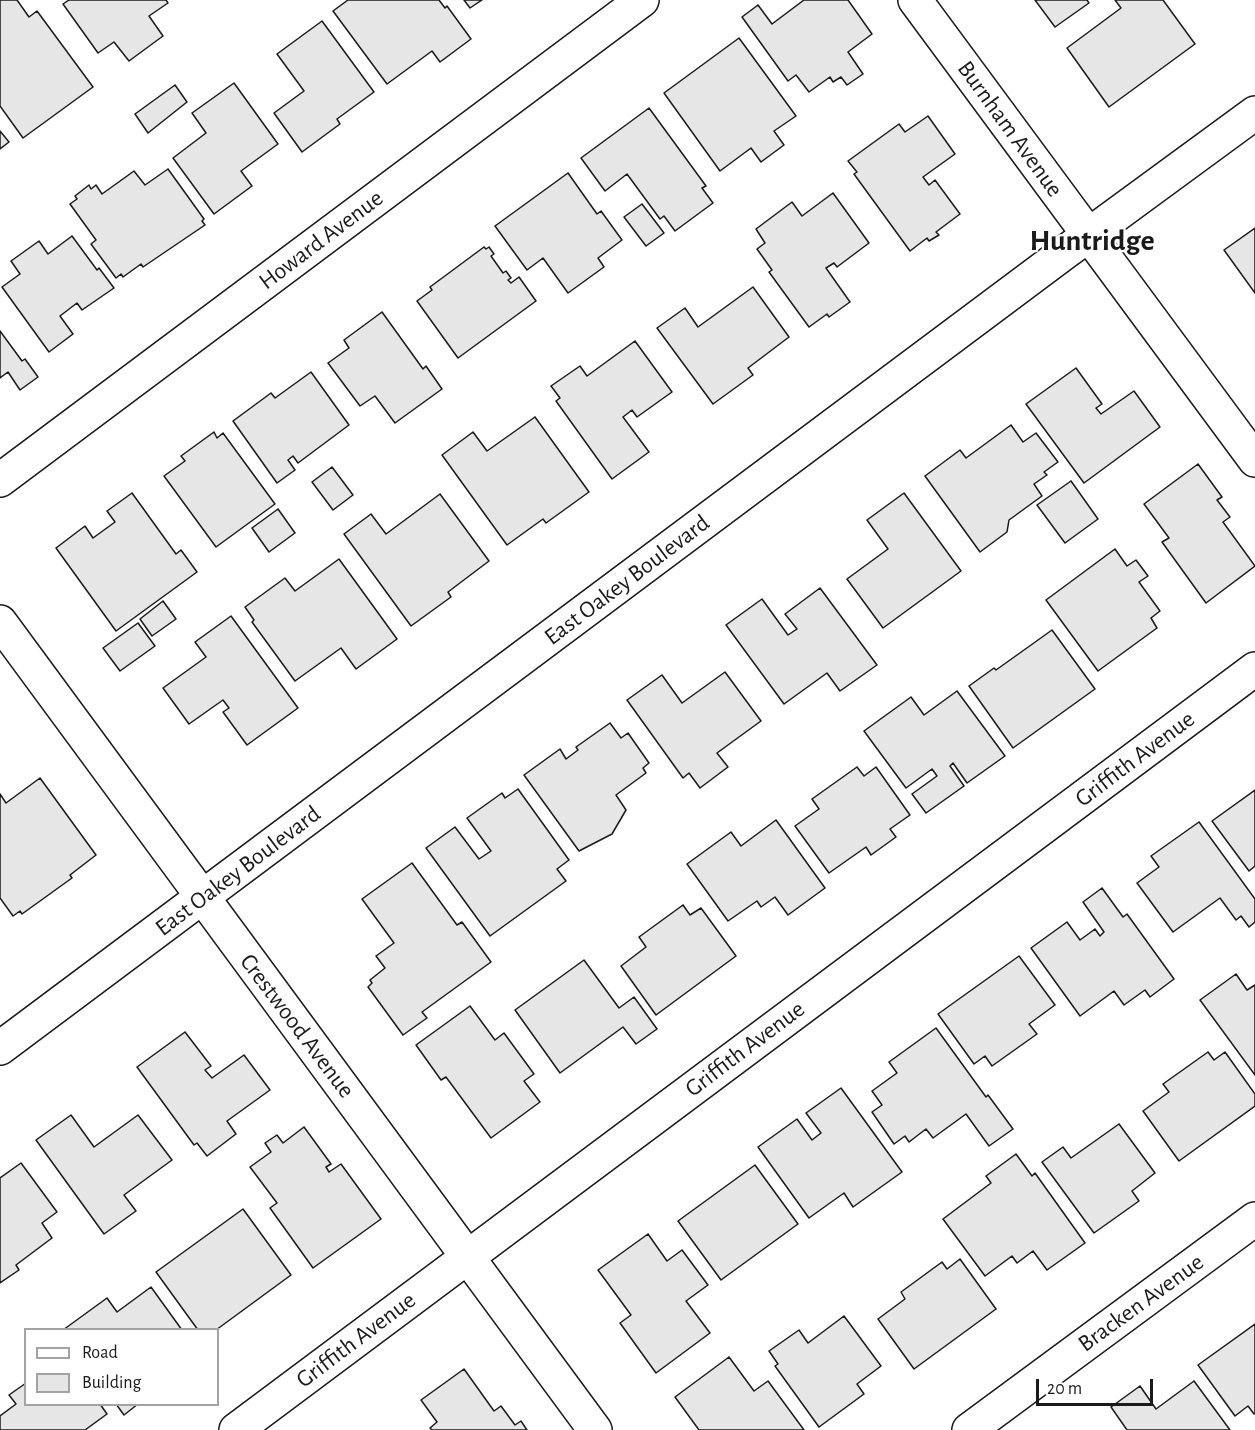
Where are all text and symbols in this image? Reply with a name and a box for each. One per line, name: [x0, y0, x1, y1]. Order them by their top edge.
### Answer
street label: Burnham Avenue: [951, 55, 1069, 203]
street label: Howard Avenue: [253, 184, 389, 296]
district label: Huntridge: [1029, 223, 1155, 259]
street label: East Oakey Boulevard: [539, 509, 715, 651]
street label: Griffith Avenue: [1070, 705, 1200, 813]
street label: East Oakey Boulevard: [150, 800, 326, 942]
street label: Crestwood Avenue: [233, 948, 361, 1104]
street label: Griffith Avenue: [680, 995, 810, 1103]
street label: Bracken Avenue: [1073, 1248, 1209, 1358]
street label: Griffith Avenue: [291, 1286, 421, 1394]
legend: [24, 1328, 219, 1406]
text: Road: [82, 1344, 118, 1362]
scale bar: [1039, 1367, 1156, 1405]
text: Building: [82, 1374, 141, 1392]
text: 20 m: [1047, 1380, 1082, 1398]

